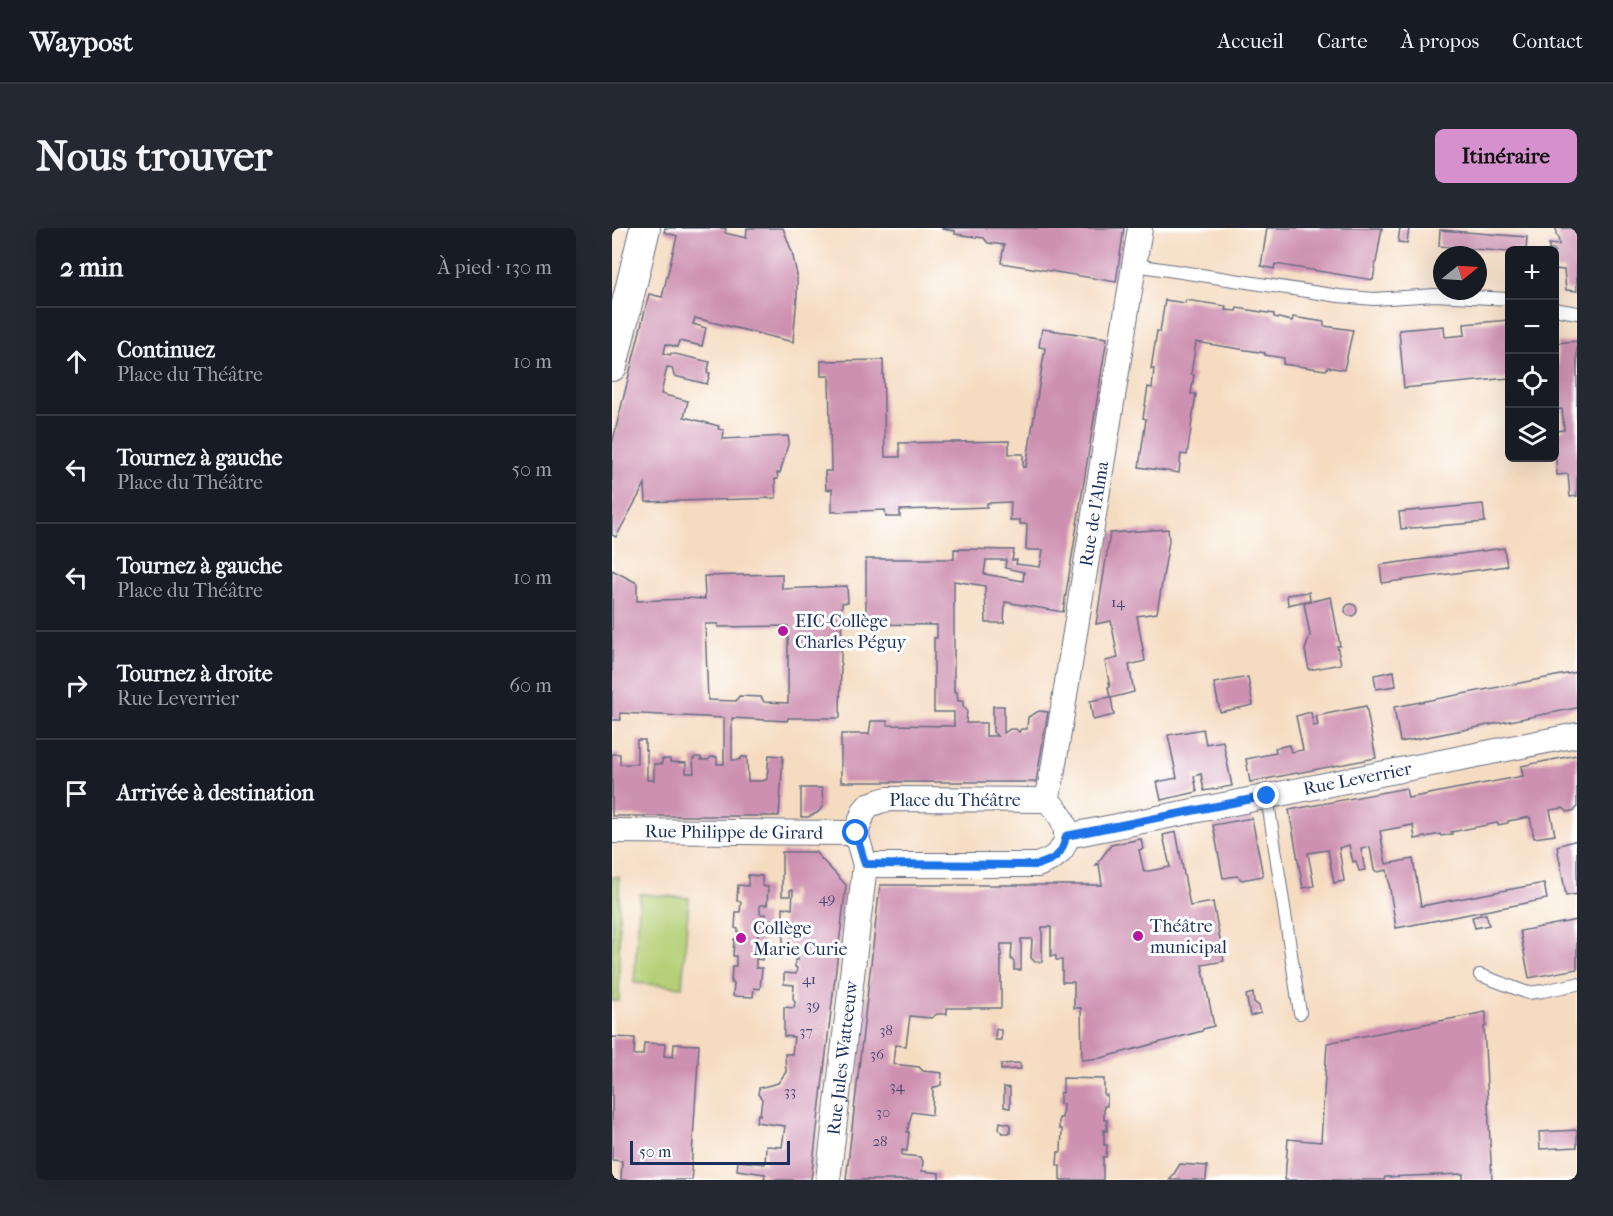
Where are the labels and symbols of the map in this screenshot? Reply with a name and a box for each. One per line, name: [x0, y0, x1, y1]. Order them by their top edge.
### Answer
north arrow: [1433, 246, 1487, 300]
street label: Rue de l'Alma: [1075, 459, 1113, 568]
house number: 14: [1111, 593, 1126, 611]
place label: EIC-Collège Charles Péguy: [795, 611, 908, 653]
marker: EIC-Collège Charles Péguy: [776, 624, 790, 638]
street label: Rue Leverrier: [1301, 757, 1414, 799]
route end: [1253, 782, 1279, 808]
street label: Place du Théâtre: [889, 790, 1021, 811]
route start: [842, 819, 868, 845]
street label: Rue Philippe de Girard: [645, 821, 824, 843]
house number: 49: [819, 889, 835, 907]
place label: Théâtre municipal: [1150, 916, 1227, 958]
place label: Collège Marie Curie: [753, 918, 848, 960]
marker: Théâtre municipal: [1131, 929, 1145, 943]
marker: Collège Marie Curie: [734, 931, 748, 945]
house number: 41: [802, 970, 816, 988]
street label: Rue Jules Watteeuw: [823, 979, 862, 1136]
house number: 39: [806, 996, 820, 1014]
house number: 38: [879, 1021, 893, 1039]
house number: 37: [799, 1022, 813, 1040]
house number: 36: [870, 1045, 885, 1063]
house number: 34: [889, 1077, 906, 1095]
house number: 33: [784, 1082, 796, 1100]
house number: 30: [876, 1103, 890, 1121]
house number: 28: [872, 1132, 888, 1150]
scale bar: [630, 1138, 790, 1166]

